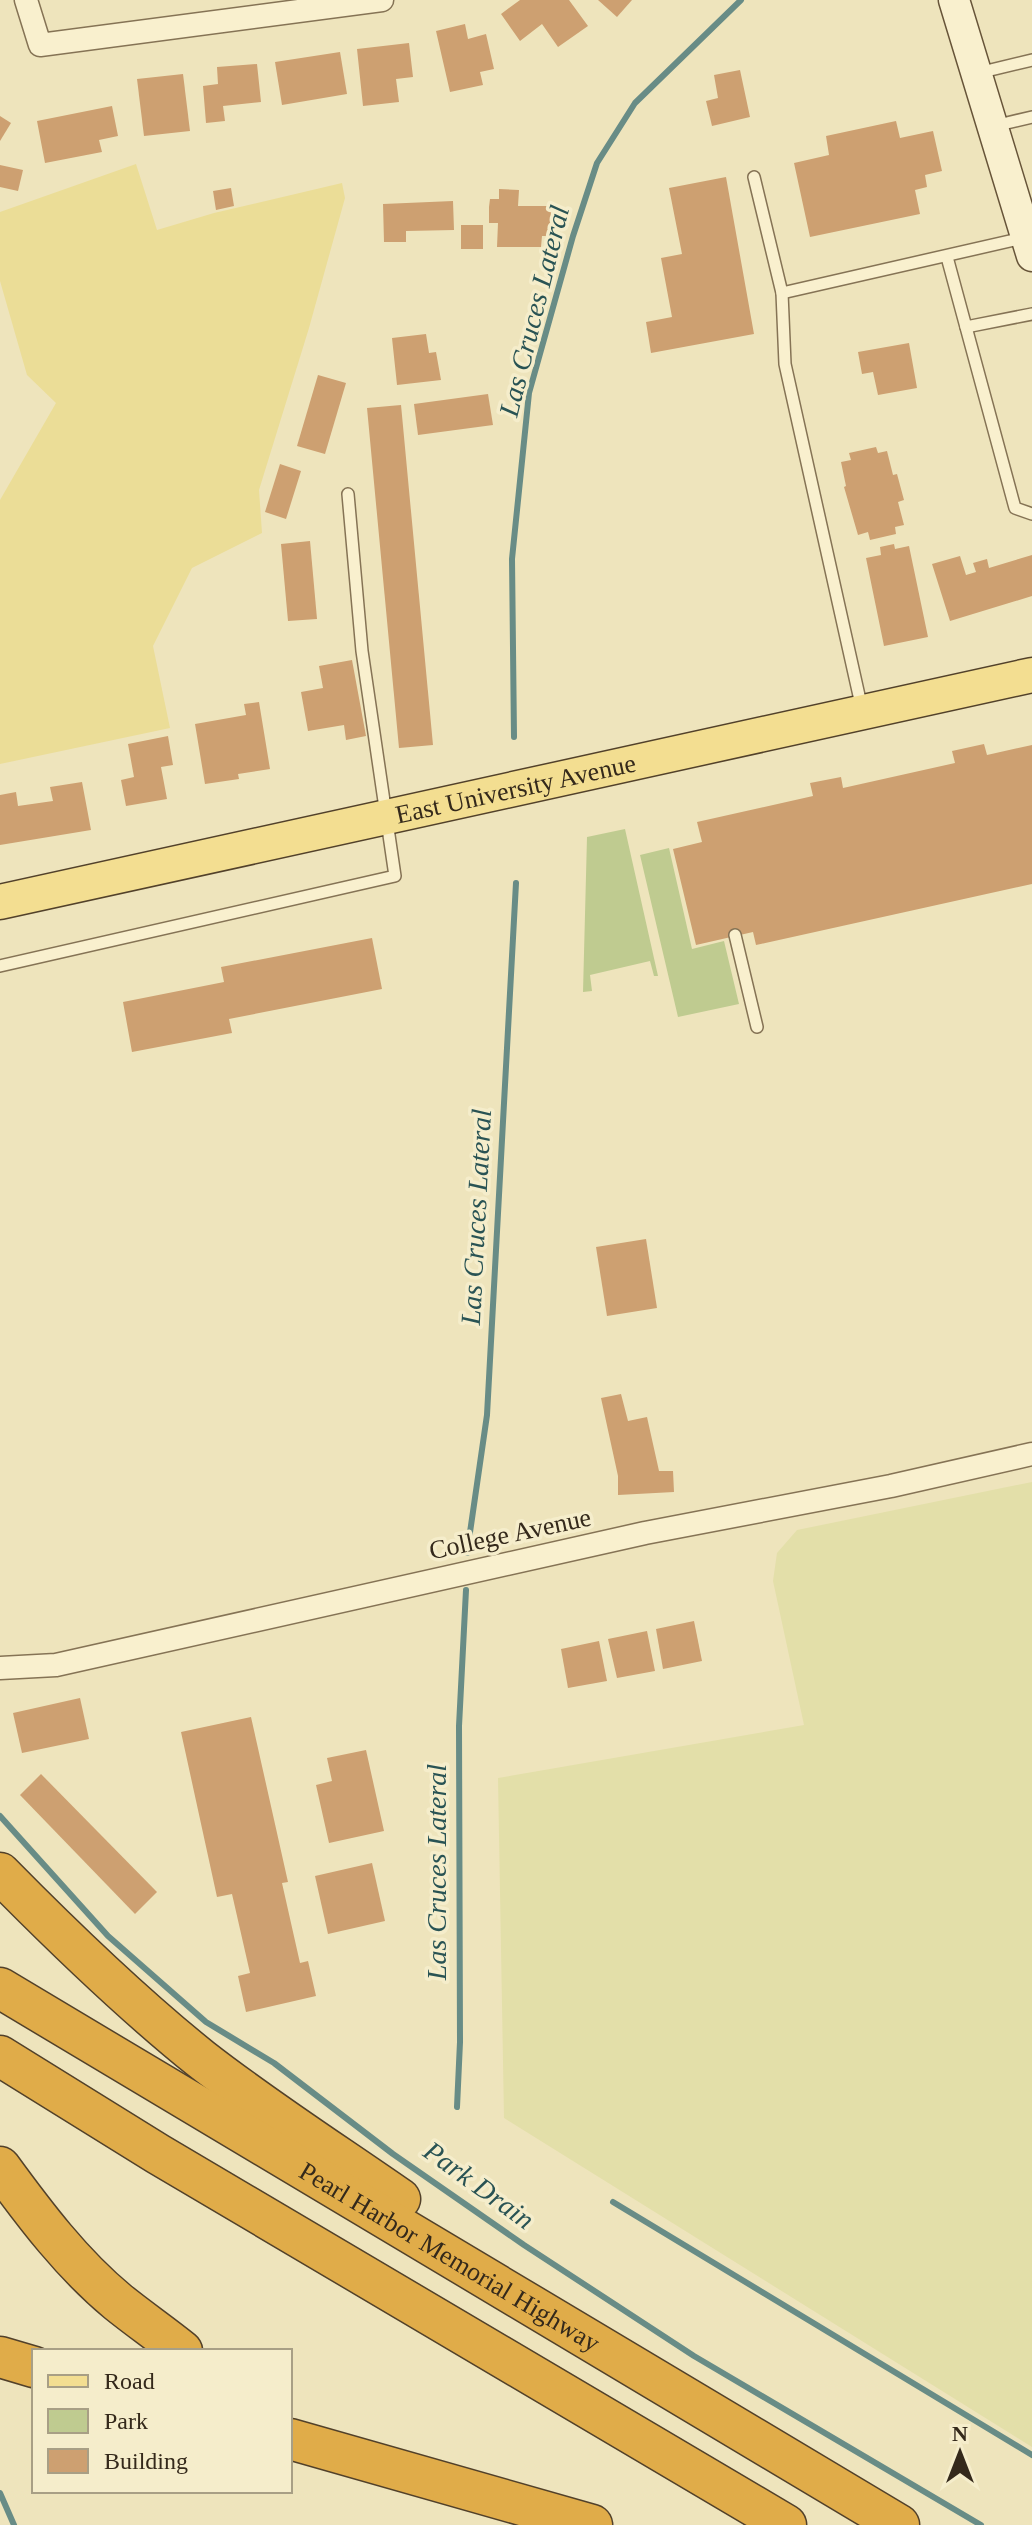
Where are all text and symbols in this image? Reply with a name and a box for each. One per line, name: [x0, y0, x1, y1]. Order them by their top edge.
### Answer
water label: Las Cruces Lateral: [493, 202, 575, 421]
street label: East University Avenue: [393, 748, 639, 829]
water label: Las Cruces Lateral: [455, 1108, 497, 1327]
street label: College Avenue: [426, 1503, 594, 1565]
water label: Las Cruces Lateral: [421, 1764, 452, 1981]
water label: Park Drain: [417, 2134, 540, 2235]
street label: Pearl Harbor Memorial Highway: [295, 2156, 605, 2358]
legend: [32, 2349, 292, 2493]
text: Road: [104, 2368, 155, 2394]
text: Park: [104, 2408, 148, 2434]
north arrow: [920, 2413, 1000, 2493]
text: N: [952, 2421, 968, 2446]
text: Building: [104, 2448, 188, 2474]

